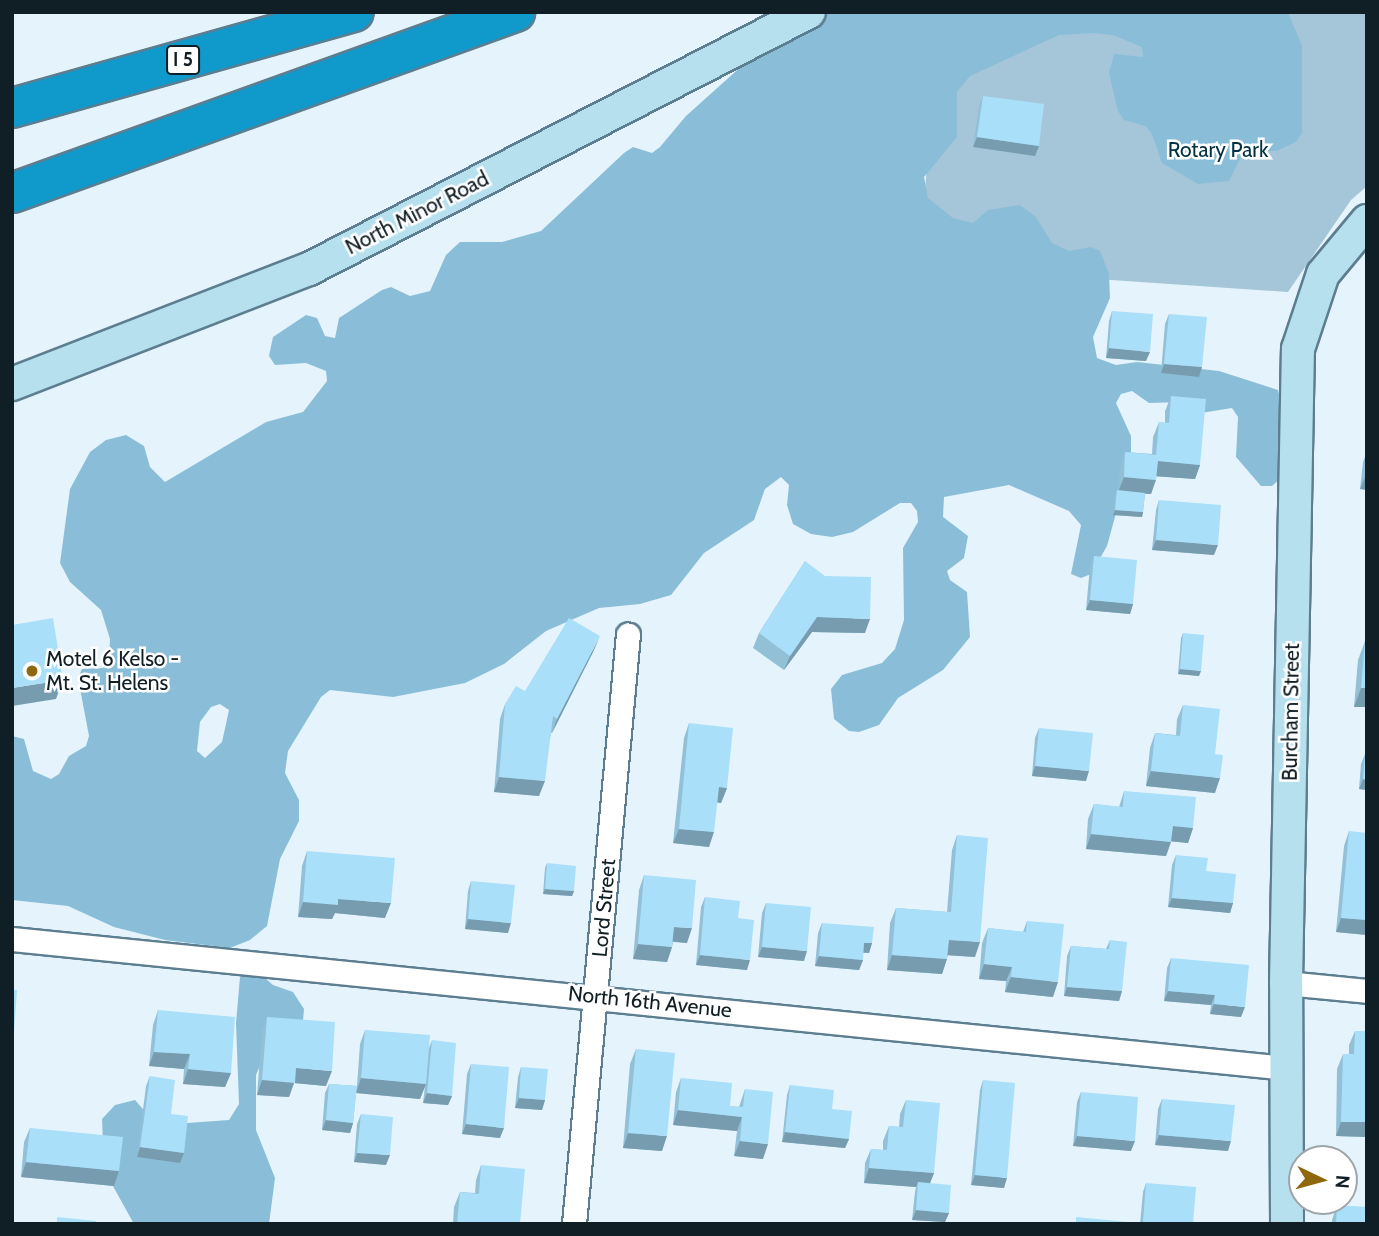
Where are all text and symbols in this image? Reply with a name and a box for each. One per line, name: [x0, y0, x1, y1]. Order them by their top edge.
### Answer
road number: I 5: [166, 44, 200, 76]
park label: Rotary Park: [1168, 137, 1268, 163]
street label: North Minor Road: [341, 166, 493, 260]
street label: Burcham Street: [1277, 643, 1305, 781]
place label: Motel 6 Kelso - Mt. St. Helens: [46, 646, 179, 696]
marker: Motel 6 Kelso - Mt. St. Helens: [24, 663, 40, 679]
street label: Lord Street: [587, 858, 621, 958]
street label: North 16th Avenue: [567, 981, 733, 1023]
north arrow: [1288, 1145, 1358, 1215]
text: N: [1330, 1174, 1354, 1189]

